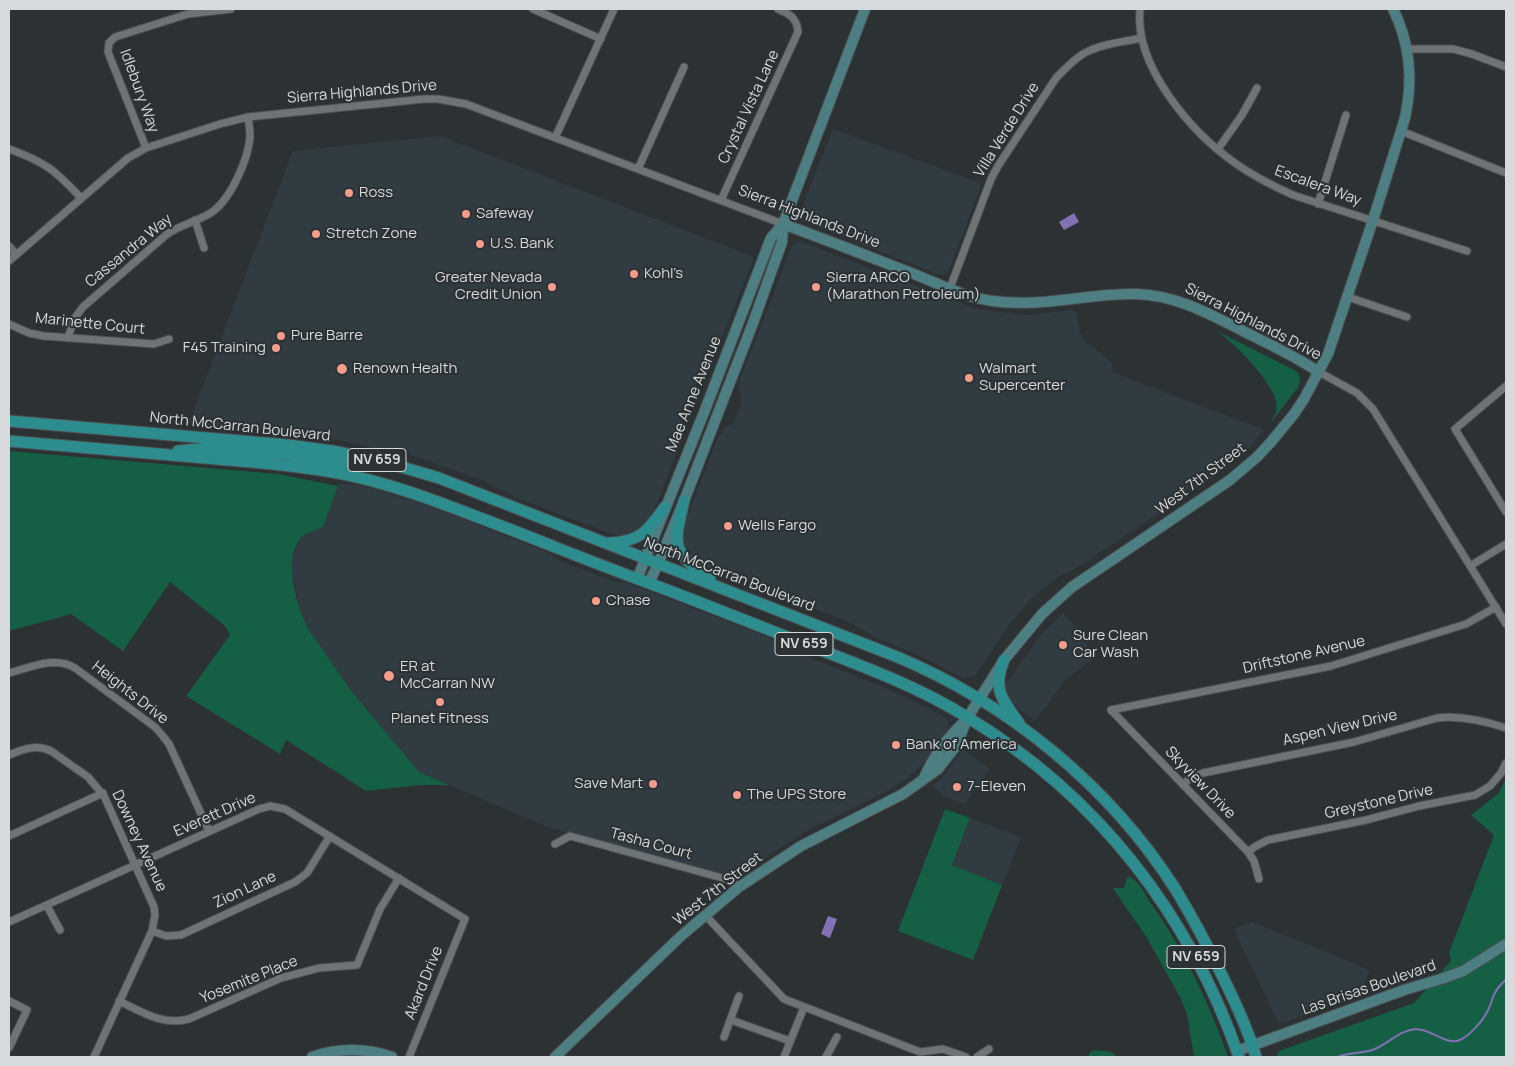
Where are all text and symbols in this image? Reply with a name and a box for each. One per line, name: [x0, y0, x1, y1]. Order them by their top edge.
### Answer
street label: Idlebury Way: [116, 47, 162, 135]
street label: Crystal Vista Lane: [715, 47, 783, 167]
street label: Sierra Highlands Drive: [286, 76, 438, 108]
street label: Villa Verde Drive: [971, 79, 1043, 181]
street label: Escalera Way: [1272, 162, 1364, 210]
street label: Sierra Highlands Drive: [736, 182, 882, 252]
place label: Ross: [359, 184, 393, 202]
marker: Ross: [343, 187, 355, 199]
place label: Safeway: [476, 205, 534, 223]
marker: Safeway: [460, 208, 472, 220]
street label: Cassandra Way: [82, 210, 176, 292]
place label: Stretch Zone: [326, 225, 417, 243]
marker: Stretch Zone: [310, 228, 322, 240]
place label: U.S. Bank: [490, 235, 554, 253]
marker: U.S. Bank: [474, 238, 486, 250]
place label: Kohl's: [644, 265, 683, 283]
marker: Kohl's: [628, 268, 640, 280]
place label: Greater Nevada Credit Union: [435, 269, 542, 304]
place label: Sierra ARCO (Marathon Petroleum): [826, 269, 980, 304]
street label: Sierra Highlands Drive: [1182, 280, 1324, 364]
marker: Greater Nevada Credit Union: [546, 281, 558, 293]
marker: Sierra ARCO (Marathon Petroleum): [810, 281, 822, 293]
street label: Marinette Court: [34, 309, 146, 339]
place label: Pure Barre: [291, 327, 363, 345]
marker: Pure Barre: [275, 330, 287, 342]
street label: Mae Anne Avenue: [663, 334, 725, 454]
place label: F45 Training: [183, 339, 266, 357]
marker: F45 Training: [270, 342, 282, 354]
place label: Renown Health: [353, 360, 457, 378]
place label: Walmart Supercenter: [979, 360, 1065, 395]
marker: Renown Health: [335, 362, 349, 376]
marker: Walmart Supercenter: [963, 372, 975, 384]
street label: North McCarran Boulevard: [149, 409, 331, 445]
street label: West 7th Street: [1152, 439, 1250, 519]
road number: NV 659: [348, 448, 406, 472]
place label: Wells Fargo: [738, 517, 816, 535]
marker: Wells Fargo: [722, 520, 734, 532]
street label: North McCarran Boulevard: [641, 534, 817, 616]
place label: Chase: [606, 592, 651, 610]
marker: Chase: [590, 595, 602, 607]
place label: Sure Clean Car Wash: [1073, 627, 1148, 662]
street label: Driftstone Avenue: [1241, 632, 1367, 678]
road number: NV 659: [775, 633, 833, 656]
marker: Sure Clean Car Wash: [1057, 639, 1069, 651]
street label: Heights Drive: [88, 658, 172, 728]
place label: ER at McCarran NW: [400, 658, 495, 693]
marker: ER at McCarran NW: [382, 669, 396, 683]
marker: Planet Fitness: [434, 696, 446, 708]
street label: Aspen View Drive: [1281, 706, 1399, 750]
place label: Planet Fitness: [391, 710, 489, 728]
place label: Bank of America: [906, 736, 1017, 754]
marker: Bank of America: [890, 739, 902, 751]
street label: Skyview Drive: [1161, 743, 1239, 823]
place label: Save Mart: [574, 775, 643, 793]
marker: Save Mart: [647, 778, 659, 790]
place label: 7-Eleven: [967, 778, 1026, 796]
marker: 7-Eleven: [951, 781, 963, 793]
street label: Greystone Drive: [1323, 781, 1435, 823]
place label: The UPS Store: [747, 786, 846, 804]
street label: Downey Avenue: [108, 787, 170, 895]
street label: Everett Drive: [171, 789, 259, 841]
marker: The UPS Store: [731, 789, 743, 801]
street label: Tasha Court: [608, 824, 694, 864]
street label: West 7th Street: [670, 849, 766, 929]
street label: Zion Lane: [211, 868, 279, 912]
street label: Akard Drive: [401, 944, 447, 1022]
road number: NV 659: [1167, 946, 1225, 969]
street label: Yosemite Place: [198, 952, 300, 1008]
street label: Las Brisas Boulevard: [1300, 957, 1438, 1019]

